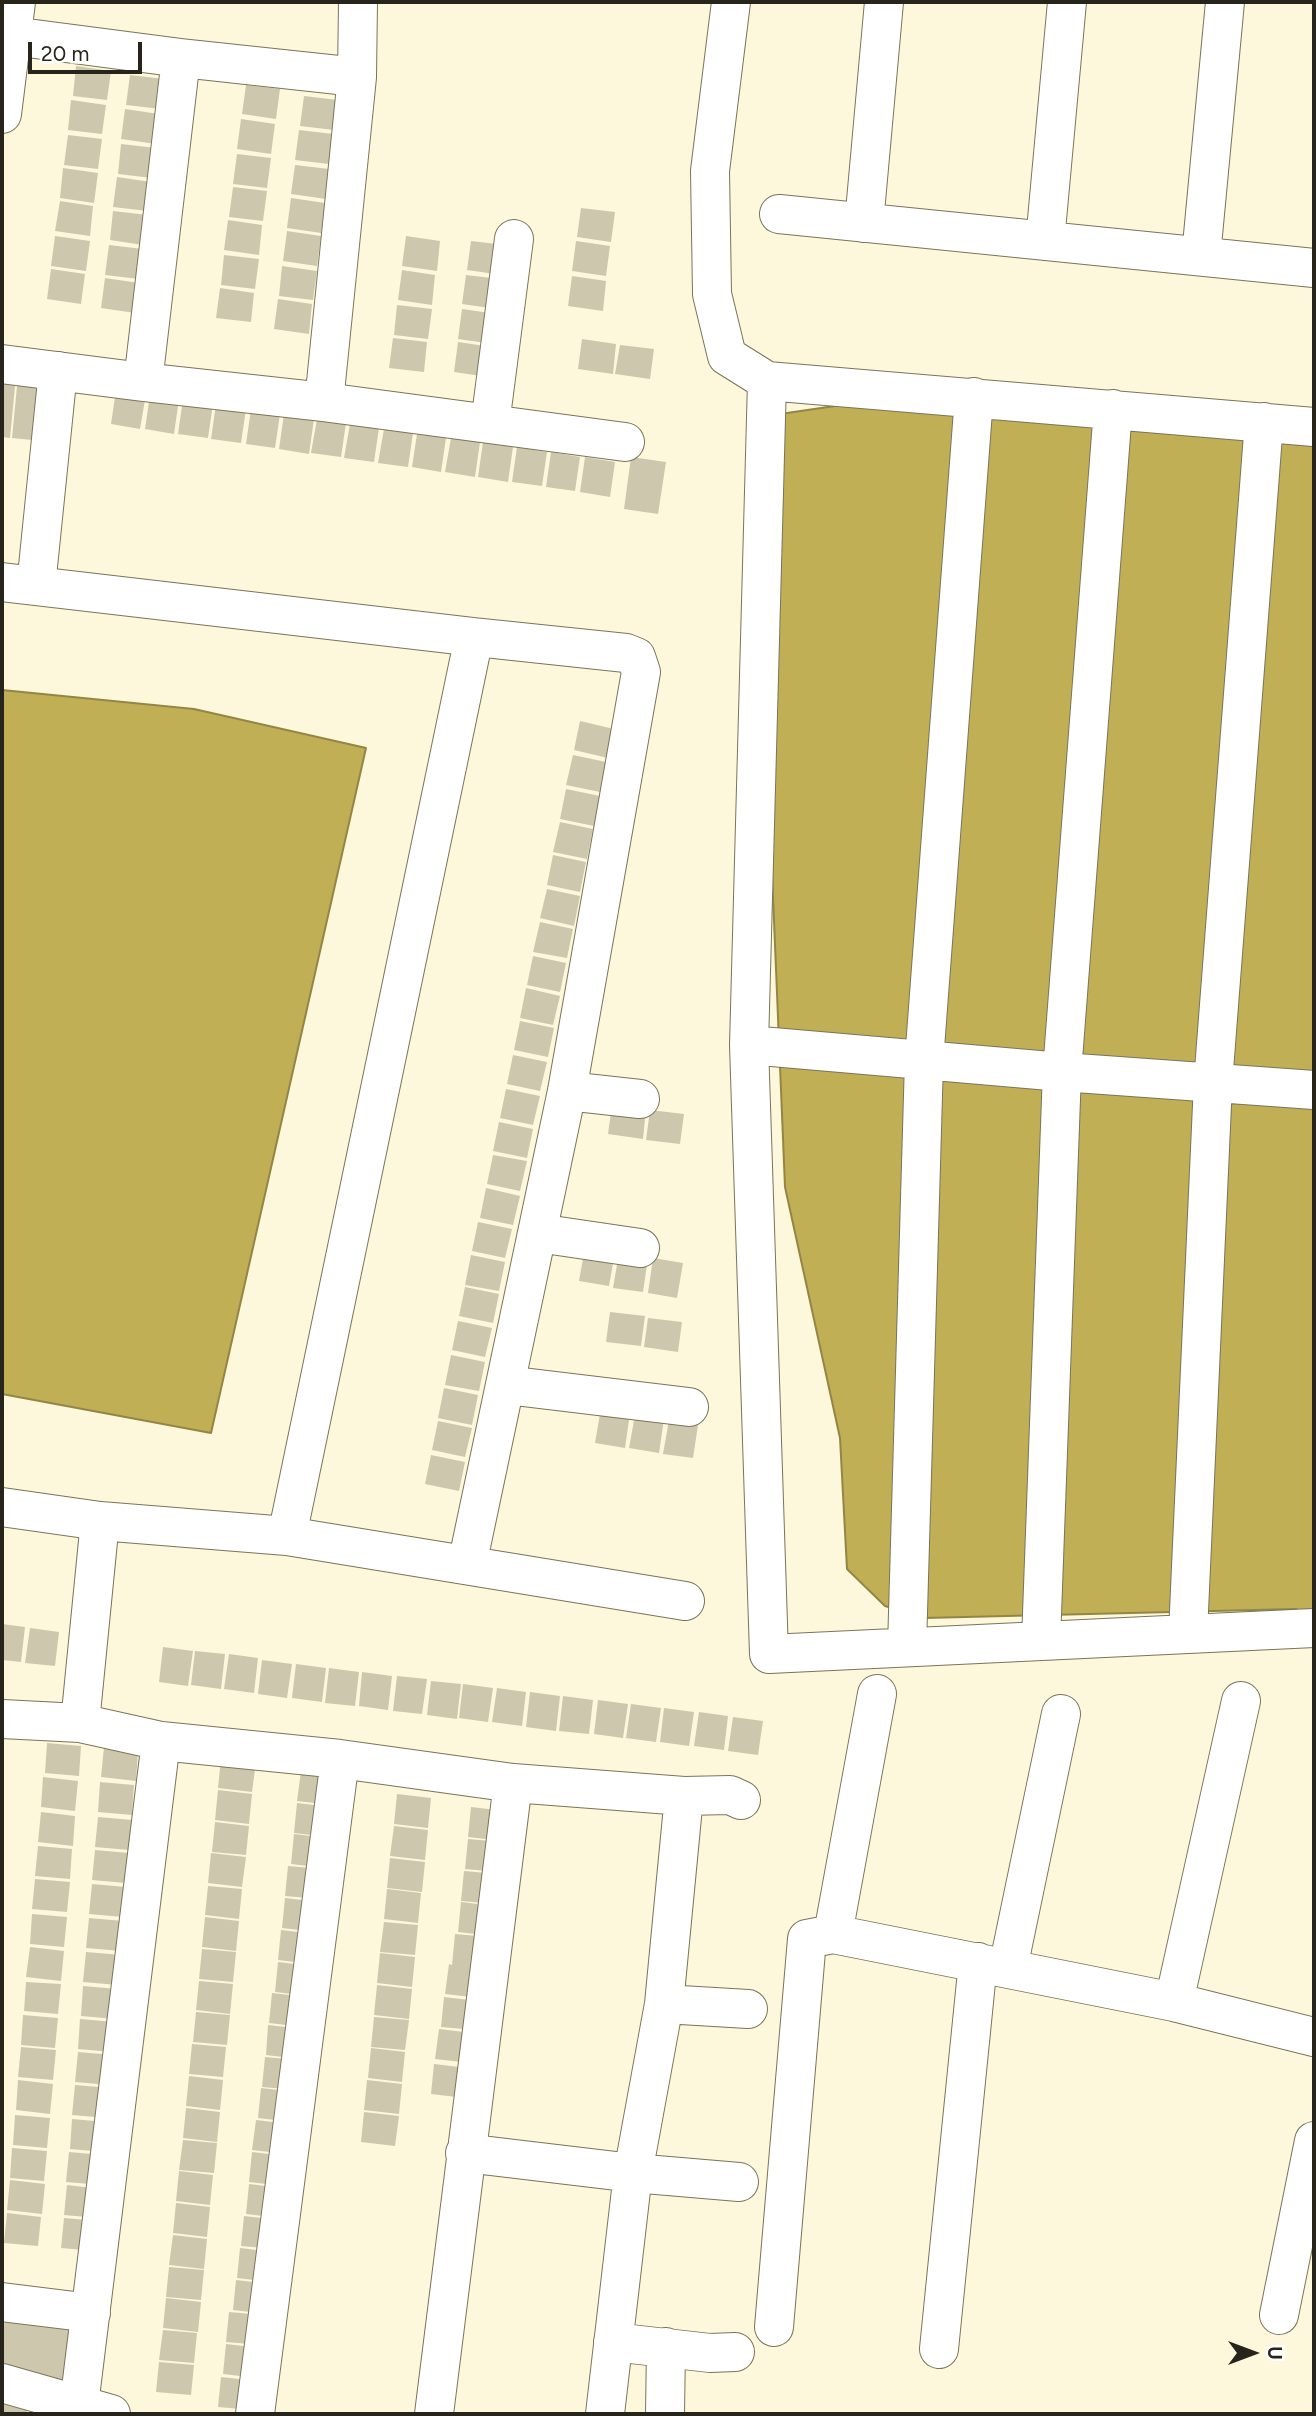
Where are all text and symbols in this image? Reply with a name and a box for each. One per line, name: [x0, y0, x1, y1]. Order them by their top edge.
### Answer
scale bar: [32, 28, 145, 72]
text: 20 m: [41, 41, 89, 66]
north arrow: [1218, 2318, 1288, 2388]
text: U: [1263, 2346, 1286, 2360]

